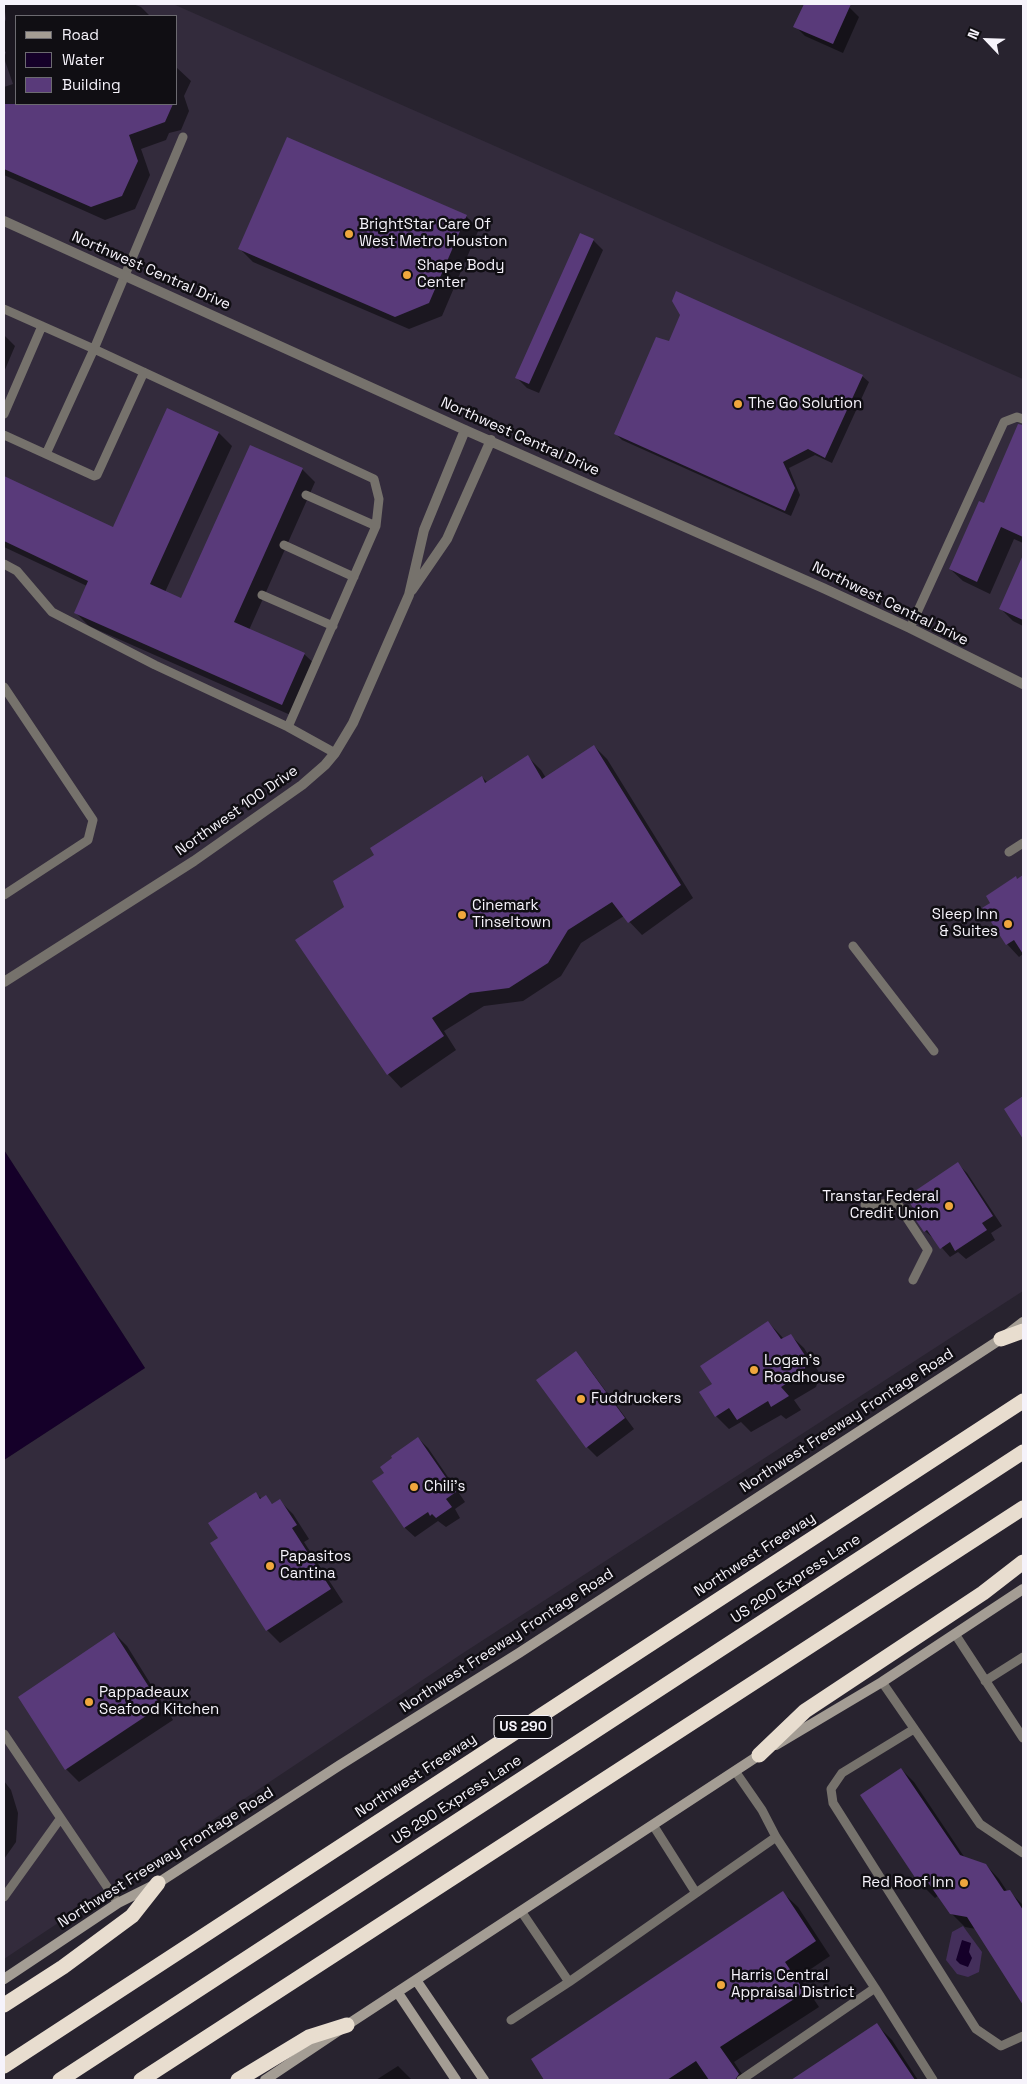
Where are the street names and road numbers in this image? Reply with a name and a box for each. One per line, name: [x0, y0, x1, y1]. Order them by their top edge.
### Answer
street label: Northwest Central Drive: [69, 228, 233, 314]
street label: Northwest Central Drive: [438, 394, 602, 480]
street label: Northwest Central Drive: [809, 558, 971, 650]
street label: Northwest 100 Drive: [172, 762, 302, 860]
street label: Northwest Freeway Frontage Road: [737, 1345, 957, 1497]
street label: Northwest Freeway: [691, 1509, 819, 1601]
street label: US 290 Express Lane: [728, 1530, 864, 1628]
street label: Northwest Freeway Frontage Road: [397, 1565, 617, 1717]
road number: US 290: [494, 1715, 552, 1738]
street label: Northwest Freeway: [352, 1730, 480, 1822]
street label: US 290 Express Lane: [389, 1751, 525, 1849]
street label: Northwest Freeway Frontage Road: [55, 1784, 277, 1932]

